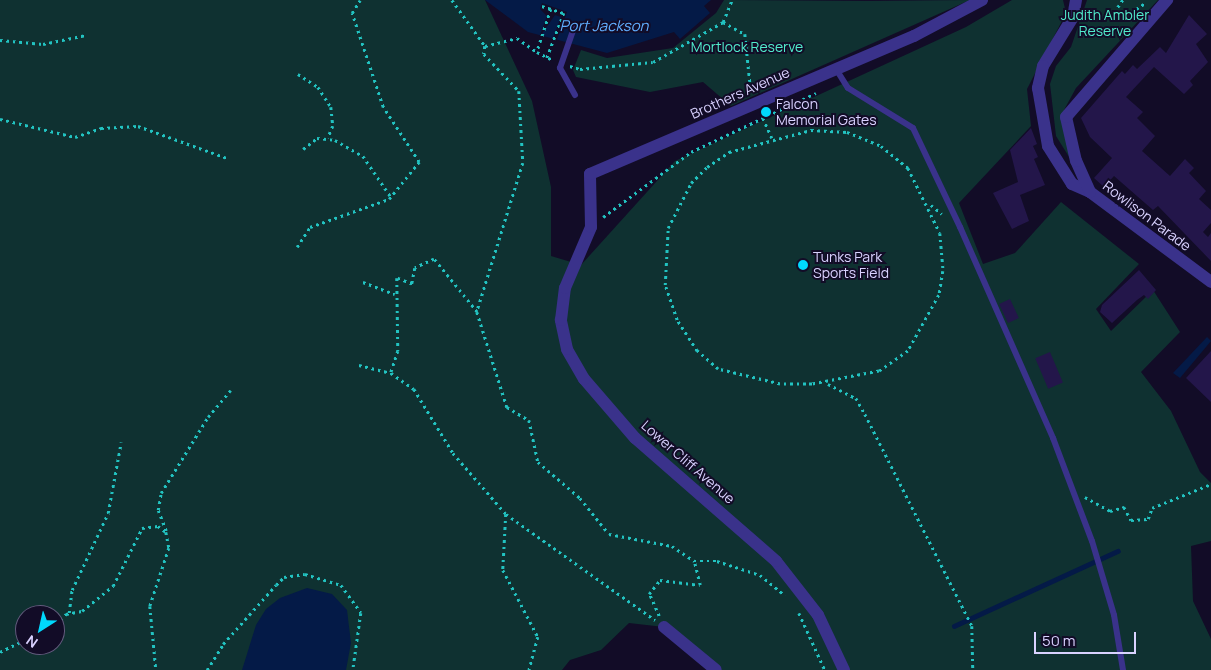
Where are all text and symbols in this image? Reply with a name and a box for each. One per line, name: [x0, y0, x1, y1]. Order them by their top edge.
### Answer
park label: Judith Ambler Reserve: [1061, 7, 1149, 40]
water label: Port Jackson: [560, 17, 648, 35]
park label: Mortlock Reserve: [691, 39, 803, 55]
street label: Brothers Avenue: [688, 64, 792, 122]
place label: Falcon Memorial Gates: [776, 96, 877, 128]
marker: Falcon Memorial Gates: [760, 106, 772, 118]
street label: Rowlison Parade: [1100, 177, 1194, 255]
place label: Tunks Park Sports Field: [813, 249, 889, 282]
marker: Tunks Park Sports Field: [797, 259, 809, 271]
street label: Lower Cliff Avenue: [638, 417, 738, 507]
north arrow: [15, 605, 65, 655]
scale bar: [1036, 622, 1138, 654]
text: 50 m: [1042, 630, 1076, 651]
text: N: [22, 631, 41, 653]

